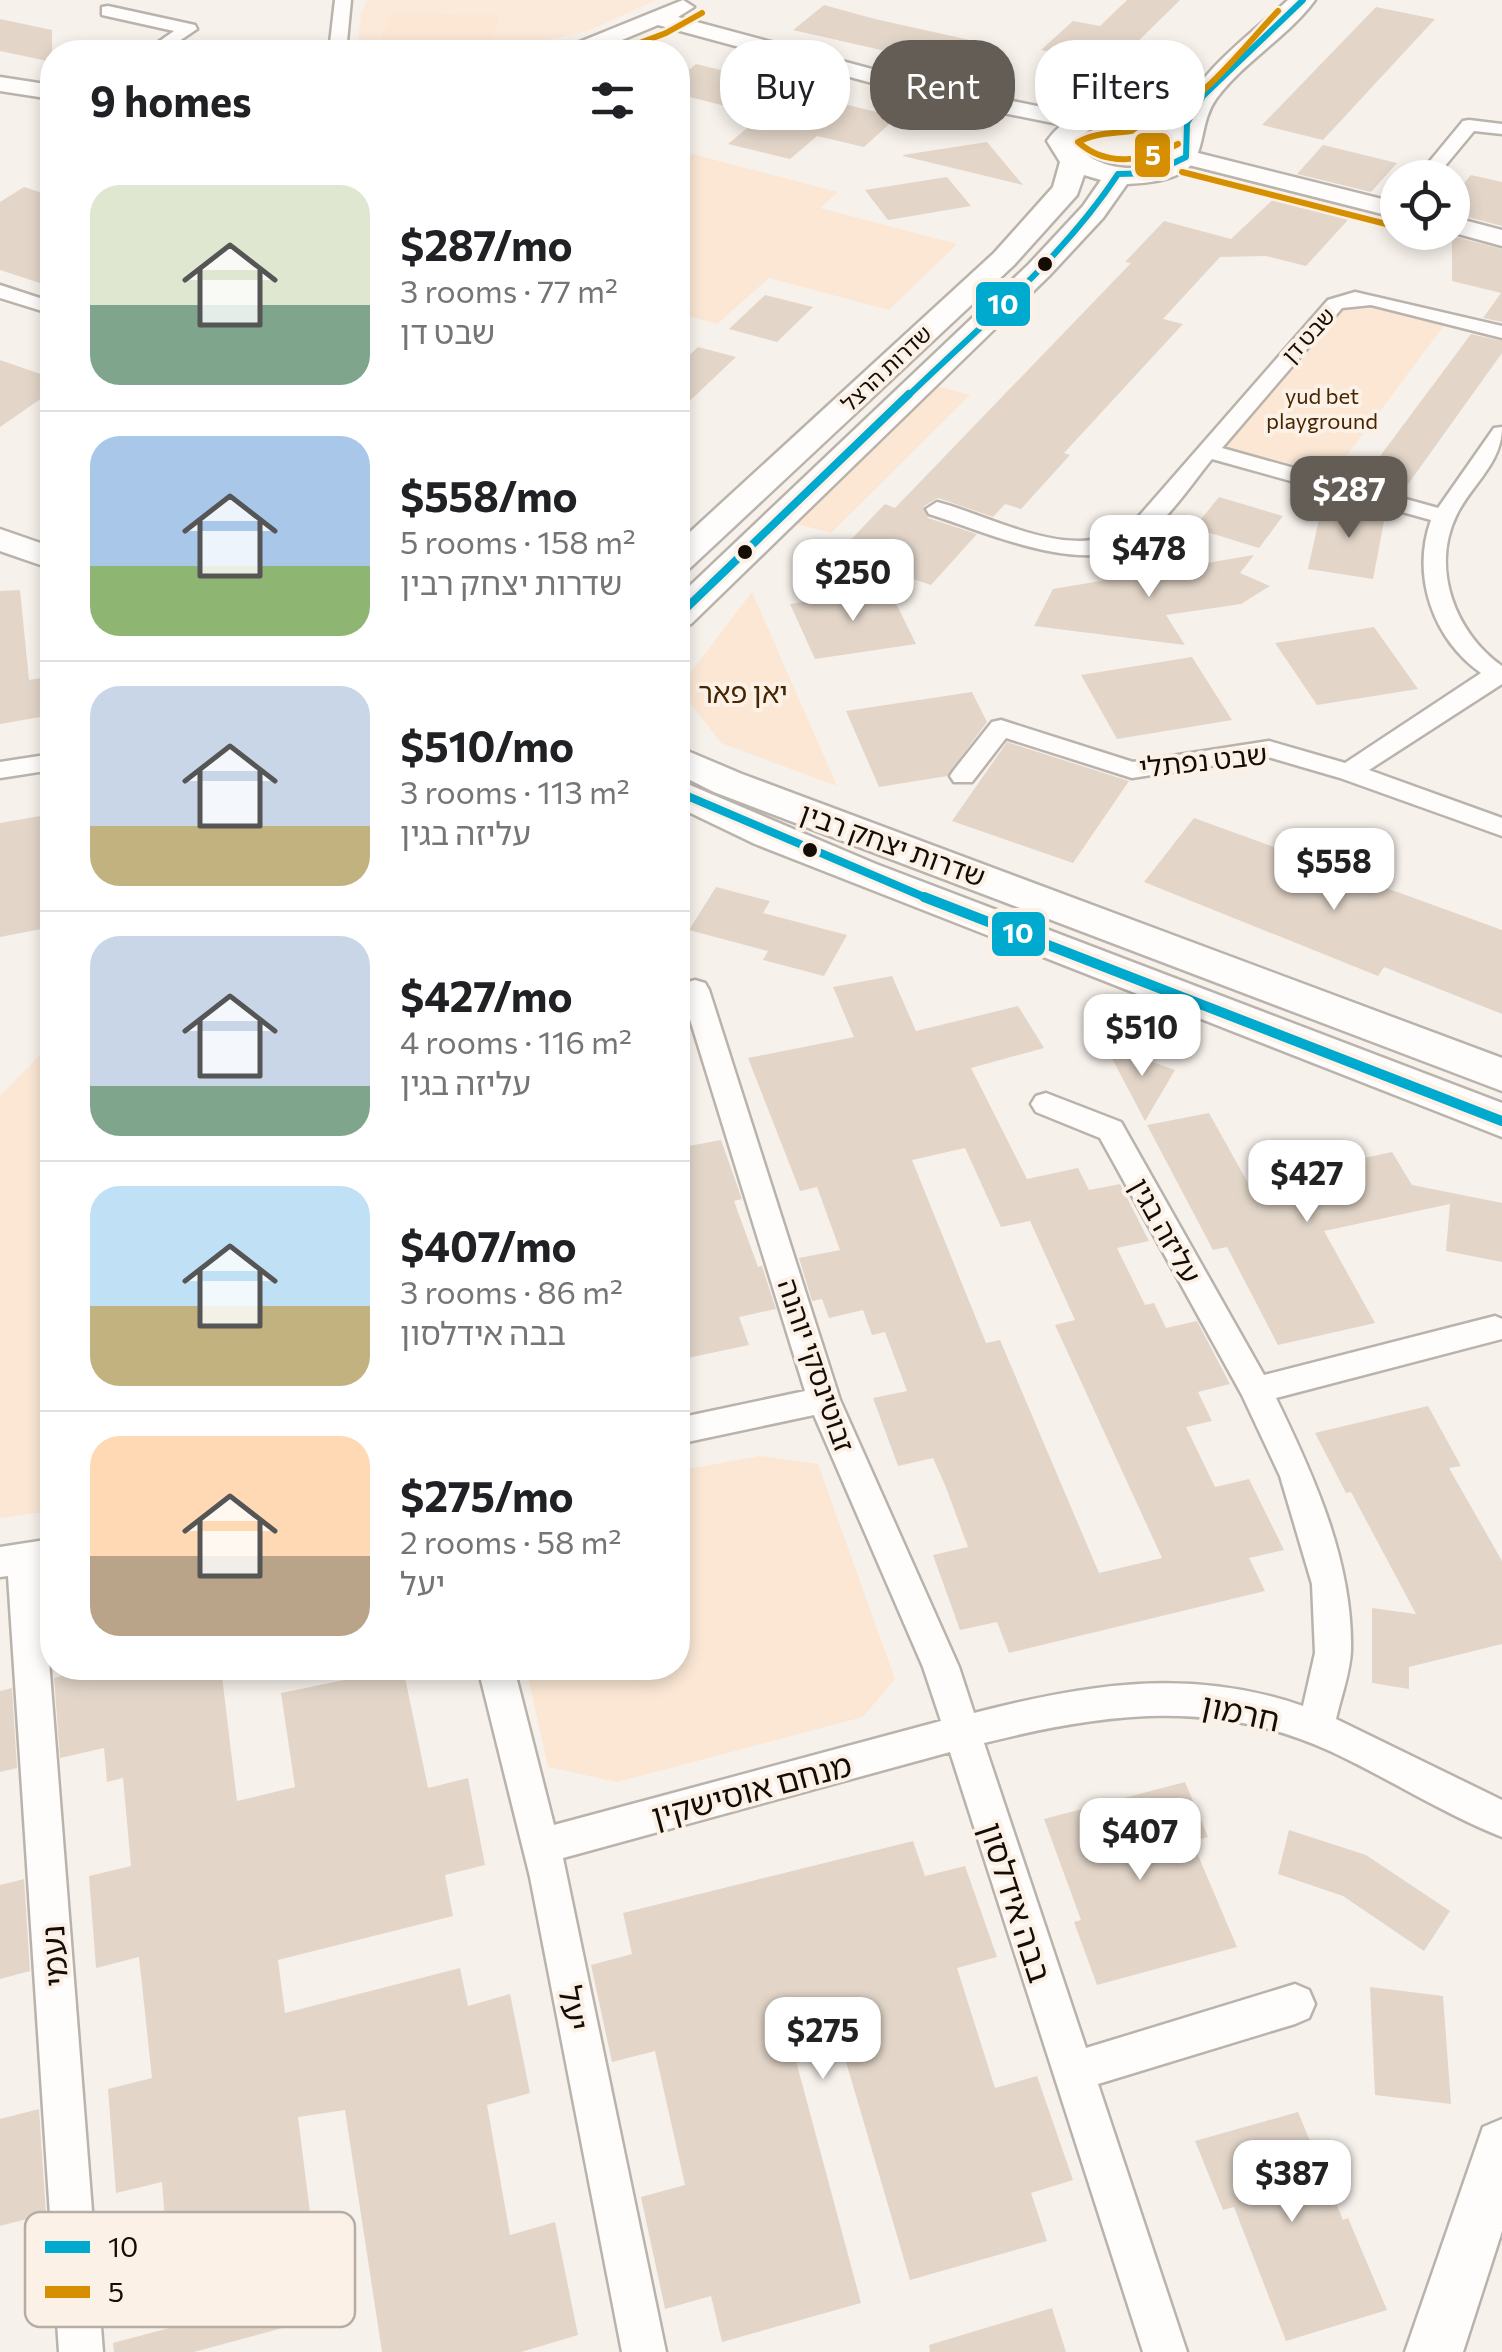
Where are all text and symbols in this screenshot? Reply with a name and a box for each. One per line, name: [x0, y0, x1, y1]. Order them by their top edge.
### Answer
chip: Buy: [720, 40, 850, 130]
chip: Rent: [870, 40, 1015, 130]
chip: Filters: [1035, 40, 1205, 130]
icon: filters: [585, 73, 640, 128]
text: 9 homes: [90, 74, 252, 126]
line badge: 5: [1133, 131, 1172, 179]
text: 5: [1145, 137, 1161, 171]
map controls: [1380, 160, 1470, 250]
button: locate: [1380, 160, 1470, 250]
text: $287/mo: [400, 218, 573, 270]
icon: home: [170, 225, 290, 345]
unlabelled marker: [1035, 254, 1055, 274]
text: 3 rooms · 77 m²: [400, 270, 618, 310]
line badge: 10: [974, 280, 1032, 328]
text: 10: [987, 286, 1019, 320]
street label: שבט דן: [1276, 302, 1340, 368]
text: שבט דן: [400, 311, 495, 351]
street label: שדרות הרצל: [835, 319, 937, 417]
park label: yud bet playground: [1266, 382, 1378, 434]
pin: $287: [1290, 456, 1408, 541]
text: $287: [1312, 468, 1386, 508]
text: $558/mo: [400, 469, 578, 521]
icon: home: [170, 476, 290, 596]
pin: $478: [1090, 515, 1208, 600]
text: 5 rooms · 158 m²: [400, 521, 636, 561]
text: $478: [1112, 527, 1186, 567]
pin: $250: [794, 539, 912, 624]
unlabelled marker: [735, 542, 755, 562]
text: $250: [815, 551, 891, 591]
text: שדרות יצחק רבין: [400, 562, 622, 602]
park label: יאן פאר: [698, 675, 788, 709]
text: $510/mo: [400, 719, 574, 771]
icon: home: [170, 726, 290, 846]
street label: שבט נפתלי: [1137, 736, 1269, 784]
text: 3 rooms · 113 m²: [400, 771, 630, 811]
street label: שדרות יצחק רבין: [796, 795, 990, 893]
text: עליזה בגין: [400, 812, 531, 852]
pin: $558: [1275, 828, 1393, 913]
unlabelled marker: [800, 840, 820, 860]
text: $558: [1296, 840, 1372, 880]
line badge: 10: [990, 910, 1047, 958]
text: 10: [1002, 915, 1034, 949]
text: $427/mo: [400, 969, 572, 1021]
icon: home: [170, 976, 290, 1096]
pin: $510: [1083, 994, 1201, 1079]
text: $510: [1106, 1006, 1178, 1046]
text: 4 rooms · 116 m²: [400, 1021, 632, 1061]
text: עליזה בגין: [400, 1062, 531, 1102]
pin: $427: [1248, 1140, 1366, 1225]
text: $427: [1270, 1152, 1344, 1192]
street label: עליזה בגין: [1123, 1172, 1209, 1288]
text: $407/mo: [400, 1219, 577, 1271]
icon: home: [170, 1226, 290, 1346]
text: 3 rooms · 86 m²: [400, 1271, 623, 1311]
street label: זבוטינסקי יוהנה: [771, 1274, 863, 1456]
text: בבה אידלסון: [400, 1312, 566, 1352]
text: $275/mo: [400, 1469, 574, 1521]
icon: home: [170, 1476, 290, 1596]
text: 2 rooms · 58 m²: [400, 1521, 621, 1561]
text: יעל: [400, 1562, 445, 1602]
street label: חרמון: [1198, 1683, 1284, 1739]
street label: מנחם אוסישקין: [647, 1743, 855, 1835]
pin: $407: [1081, 1798, 1199, 1883]
text: $407: [1102, 1810, 1178, 1850]
street label: בבה אידלסון: [972, 1817, 1062, 1987]
street label: נעמי: [31, 1924, 75, 1988]
street label: יעל: [551, 1982, 599, 2034]
pin: $275: [764, 1997, 882, 2082]
text: $275: [787, 2009, 859, 2049]
pin: $387: [1233, 2140, 1351, 2225]
text: $387: [1255, 2152, 1329, 2192]
legend: [25, 2212, 355, 2327]
text: 10: [108, 2229, 138, 2263]
text: 5: [108, 2274, 124, 2308]

